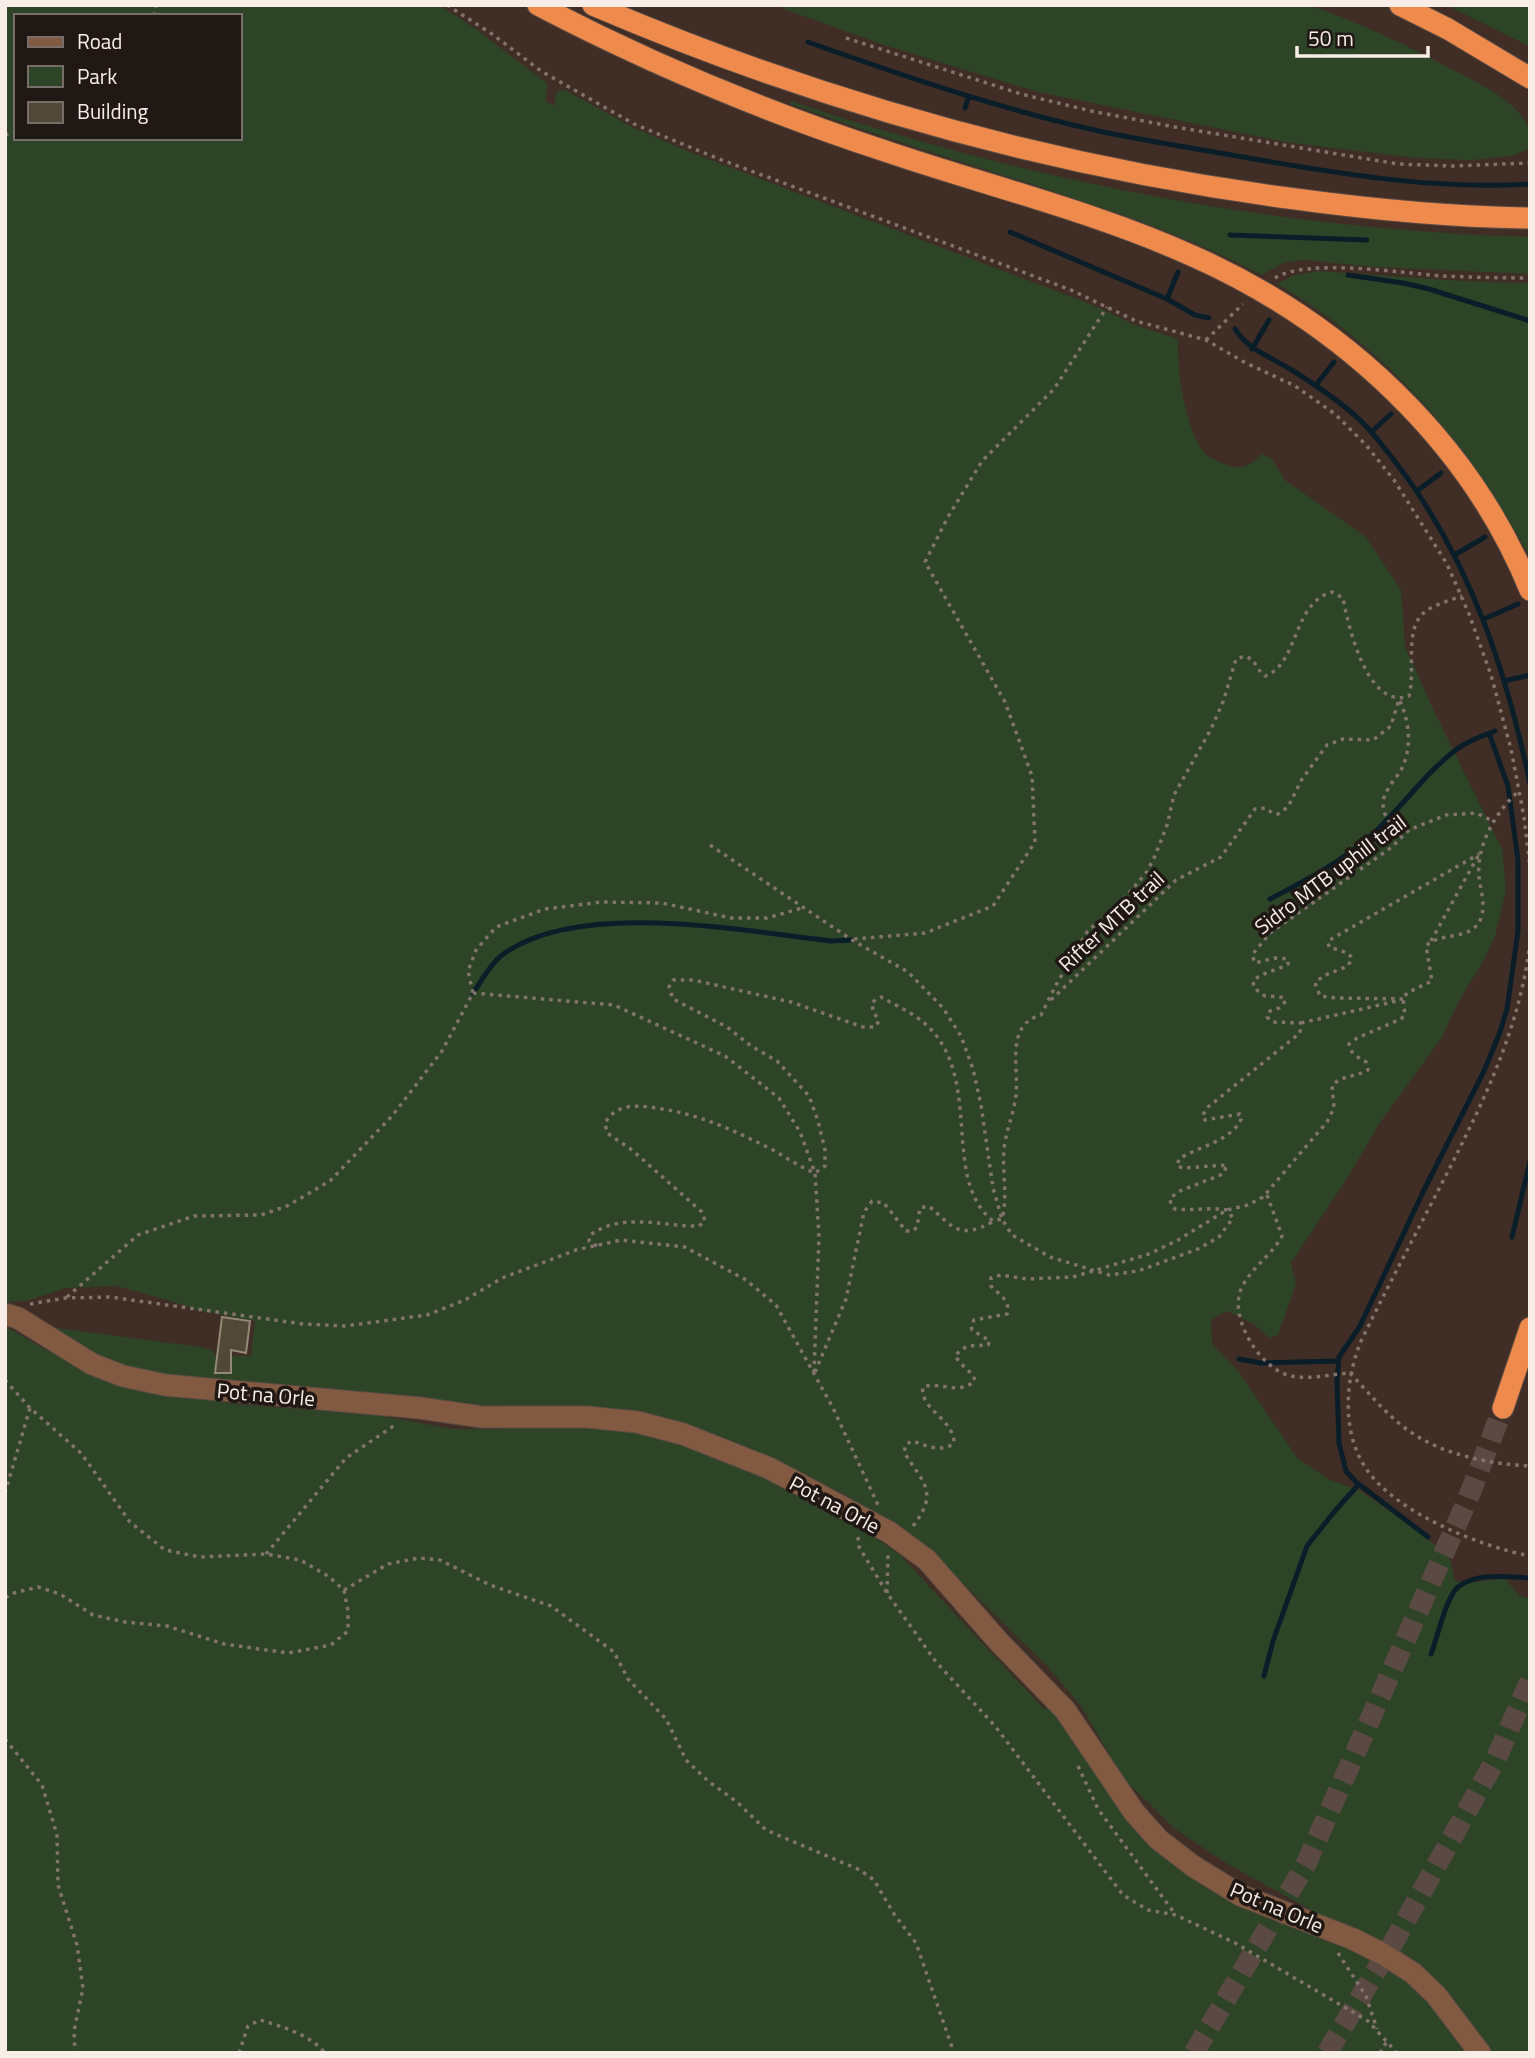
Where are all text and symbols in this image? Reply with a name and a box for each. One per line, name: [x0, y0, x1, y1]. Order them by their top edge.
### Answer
legend: [14, 14, 242, 140]
scale bar: [1297, 14, 1428, 58]
text: 50 m: [1308, 22, 1354, 54]
text: Road: [77, 25, 122, 57]
text: Park: [77, 60, 117, 92]
text: Building: [77, 95, 149, 127]
street label: Sidro MTB uphill trail: [1247, 806, 1413, 942]
street label: Rifter MTB trail: [1051, 863, 1171, 979]
street label: Pot na Orle: [216, 1374, 316, 1414]
street label: Pot na Orle: [784, 1467, 886, 1541]
street label: Pot na Orle: [1225, 1873, 1329, 1941]

